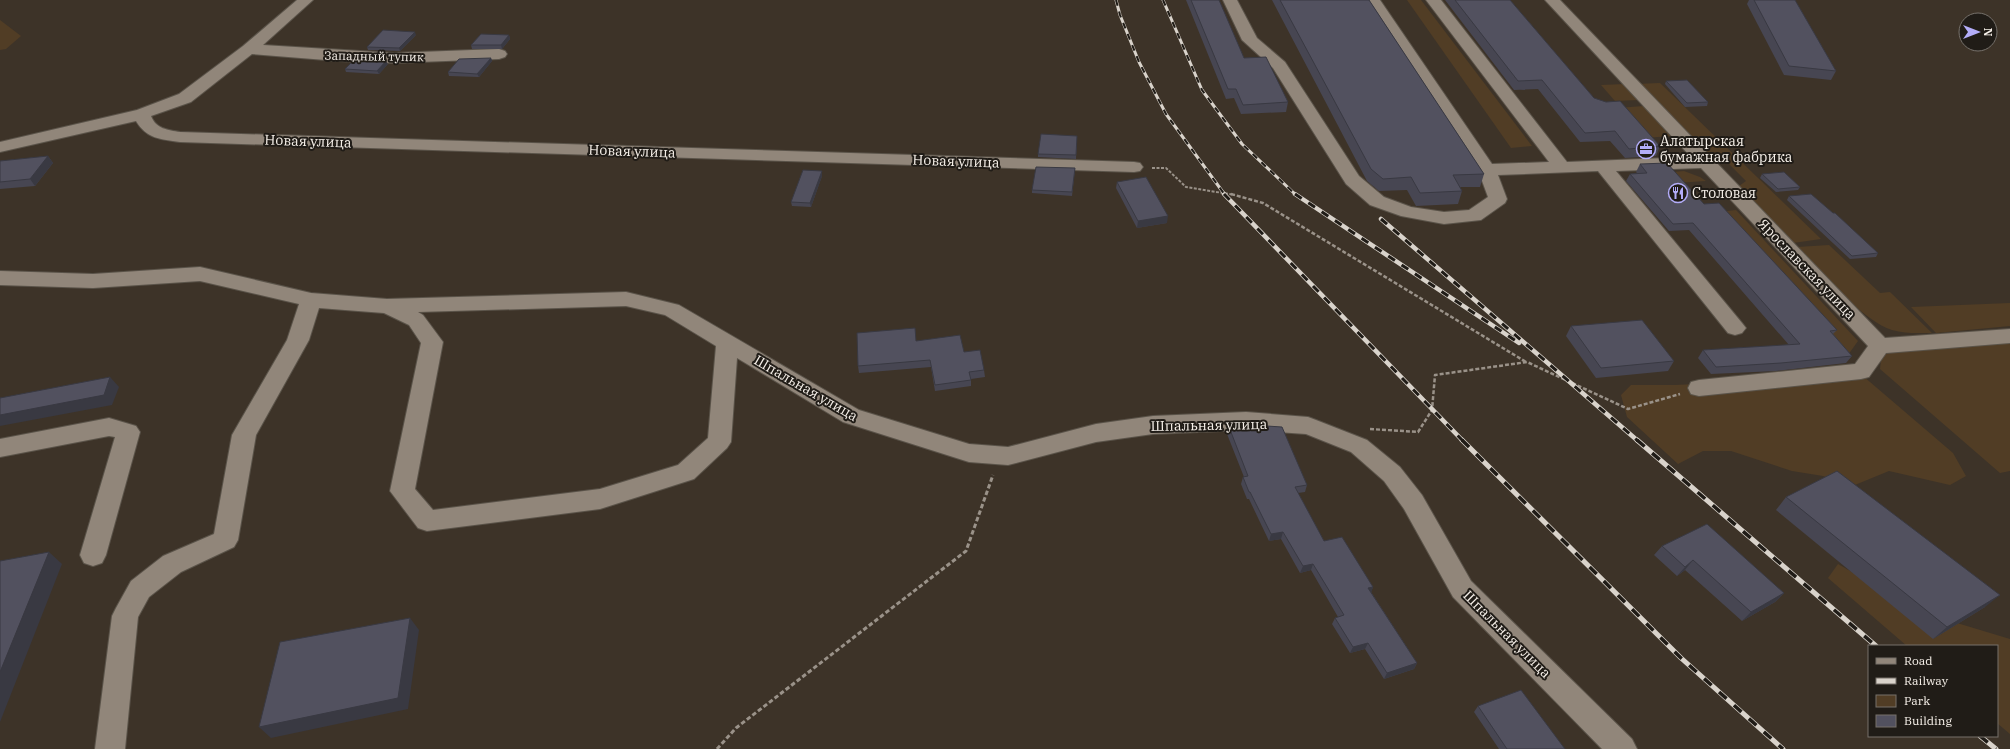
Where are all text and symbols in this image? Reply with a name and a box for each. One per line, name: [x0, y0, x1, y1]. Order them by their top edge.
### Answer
north arrow: [1958, 12, 1998, 52]
text: N: [1981, 28, 1995, 37]
street label: Западный тупик: [324, 48, 424, 64]
street label: Новая улица: [264, 130, 352, 152]
place label: Алатырская бумажная фабрика: [1660, 132, 1793, 166]
office icon: Алатырская бумажная фабрика: [1635, 138, 1657, 160]
street label: Новая улица: [588, 140, 676, 162]
street label: Новая улица: [912, 150, 1000, 172]
restaurant icon: Столовая: [1667, 182, 1689, 204]
place label: Столовая: [1692, 184, 1756, 202]
street label: Ярославская улица: [1754, 215, 1860, 323]
street label: Шпальная улица: [751, 351, 861, 425]
street label: Шпальная улица: [1150, 415, 1268, 435]
street label: Шпальная улица: [1459, 586, 1555, 682]
legend: [1868, 645, 1998, 737]
text: Road: [1904, 653, 1933, 668]
text: Railway: [1904, 673, 1949, 688]
text: Park: [1904, 693, 1930, 708]
text: Building: [1904, 713, 1952, 728]

